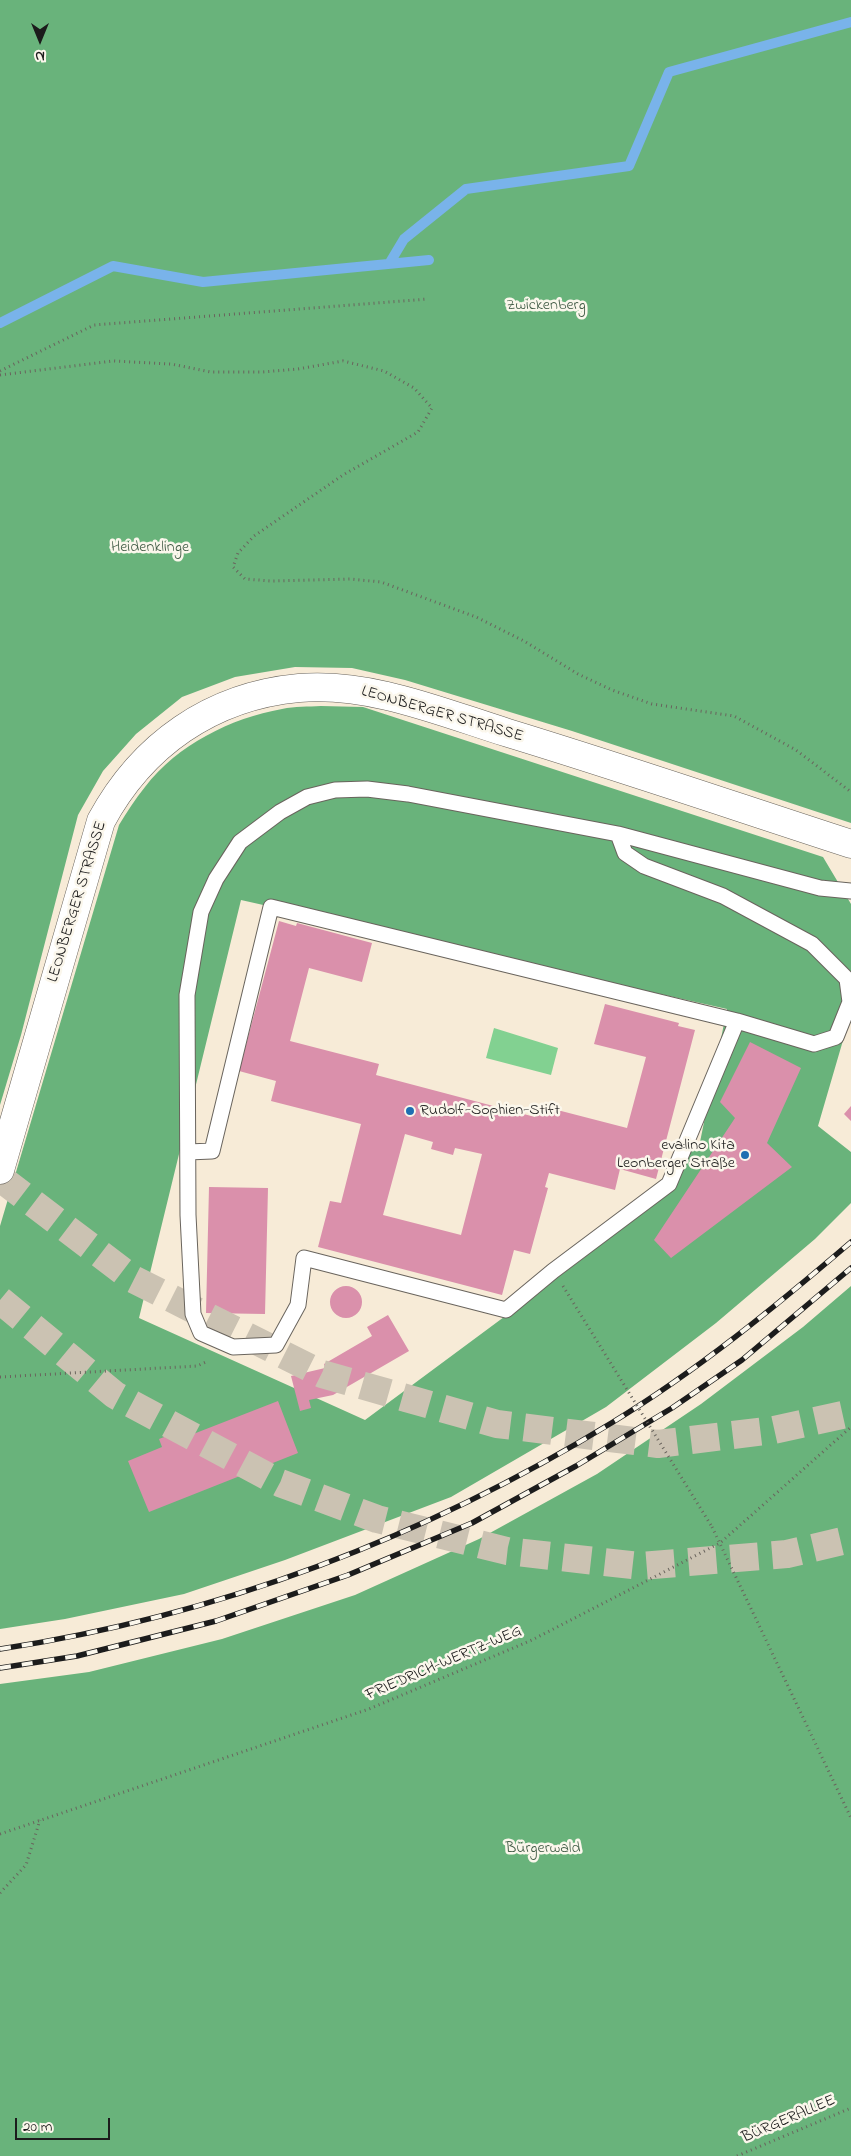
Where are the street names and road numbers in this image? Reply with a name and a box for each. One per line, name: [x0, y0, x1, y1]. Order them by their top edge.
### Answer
street label: LEONBERGER STRASSE: [359, 683, 525, 747]
street label: LEONBERGER STRASSE: [44, 819, 112, 985]
street label: FRIEDRICH-WERTZ-WEG: [363, 1622, 525, 1706]
street label: BÜRGERALLEE: [739, 2092, 839, 2148]

